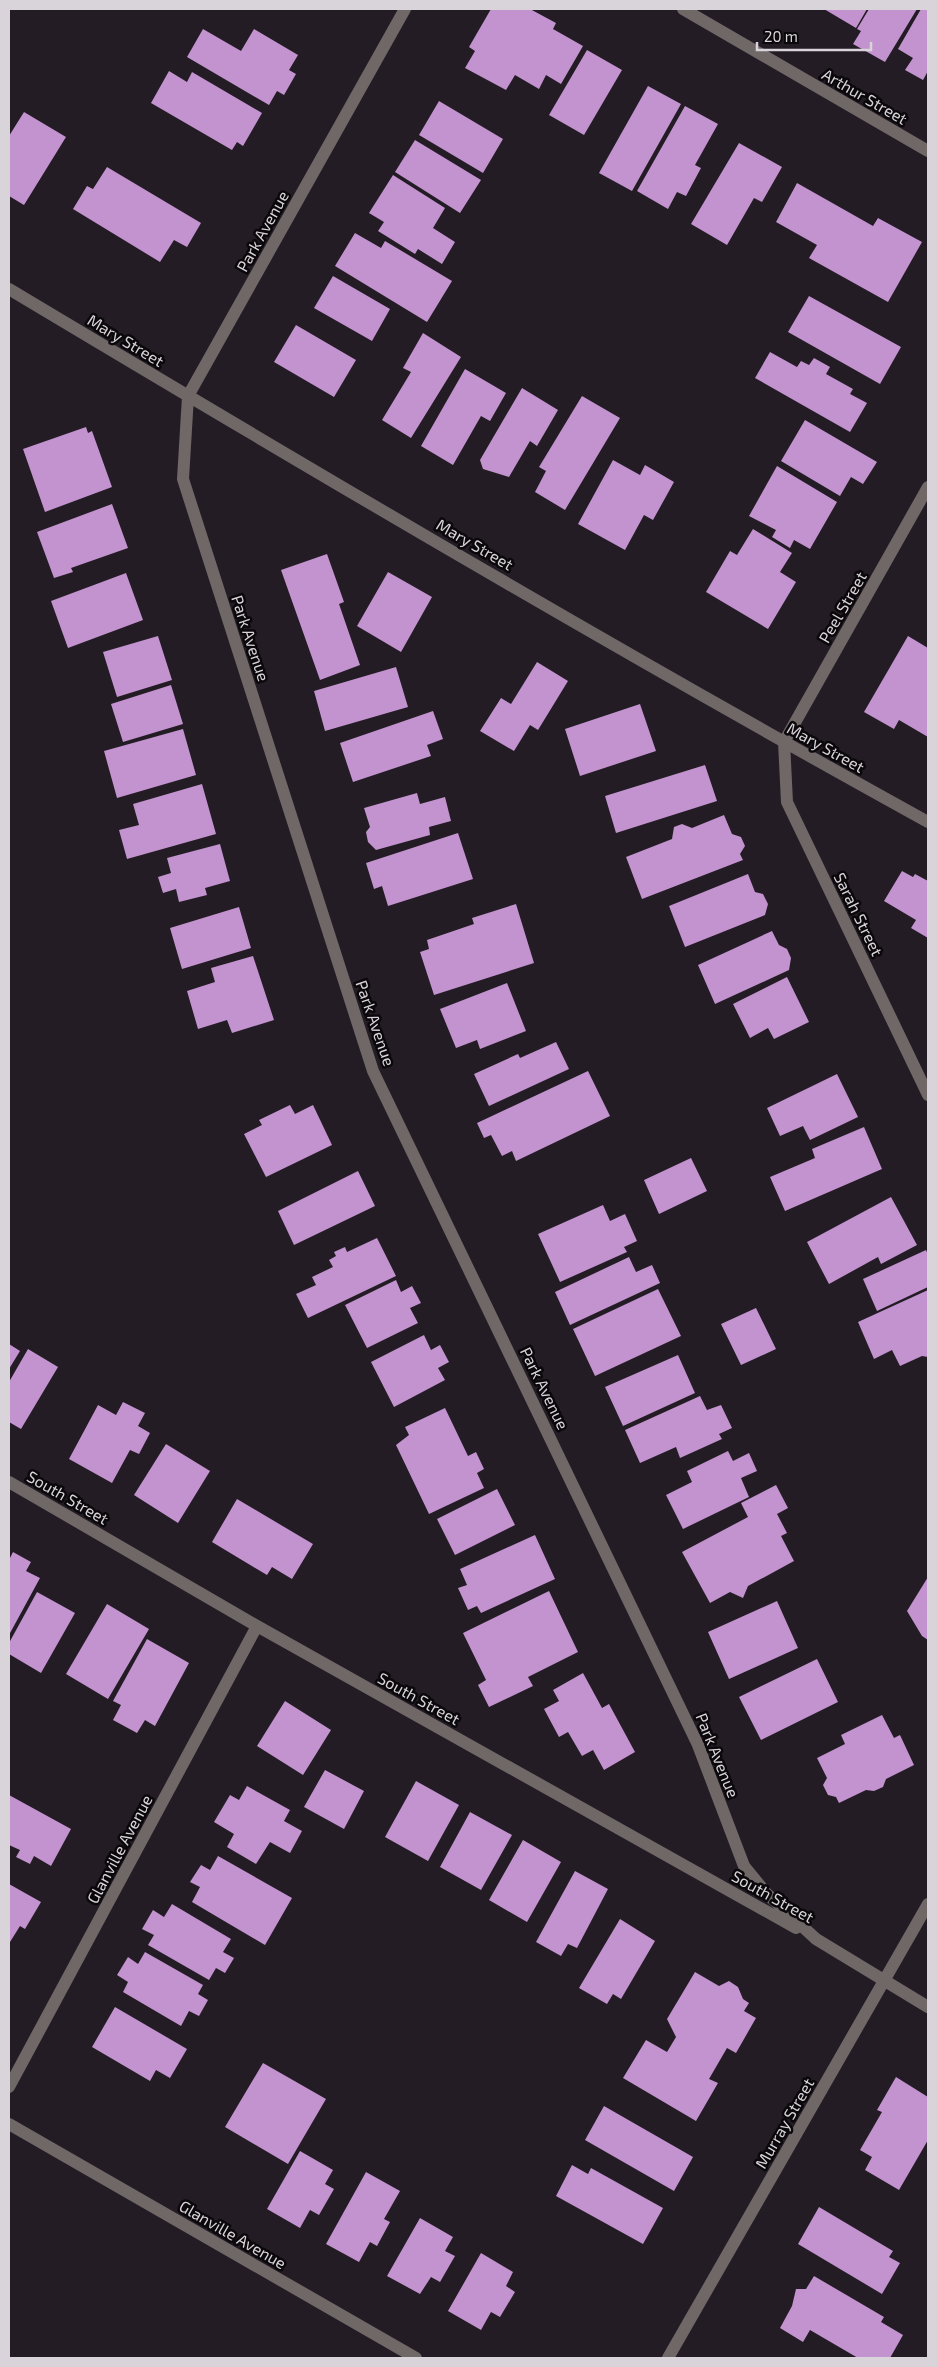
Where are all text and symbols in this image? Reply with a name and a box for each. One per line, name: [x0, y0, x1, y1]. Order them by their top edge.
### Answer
scale bar: [757, 20, 871, 52]
text: 20 m: [764, 27, 798, 45]
street label: Arthur Street: [819, 64, 911, 128]
street label: Park Avenue: [232, 187, 292, 275]
street label: Mary Street: [85, 310, 167, 370]
street label: Mary Street: [433, 514, 517, 574]
street label: Peel Street: [814, 568, 870, 646]
street label: Park Avenue: [228, 593, 274, 683]
street label: Mary Street: [784, 718, 868, 776]
street label: Sarah Street: [831, 869, 887, 959]
street label: Park Avenue: [352, 978, 400, 1068]
street label: Park Avenue: [517, 1344, 573, 1432]
street label: South Street: [24, 1466, 112, 1528]
street label: South Street: [375, 1668, 463, 1728]
street label: Park Avenue: [692, 1710, 744, 1800]
street label: Glanville Avenue: [82, 1791, 156, 1907]
street label: South Street: [729, 1866, 817, 1926]
street label: Murray Street: [751, 2075, 817, 2171]
street label: Glanville Avenue: [176, 2196, 290, 2272]

